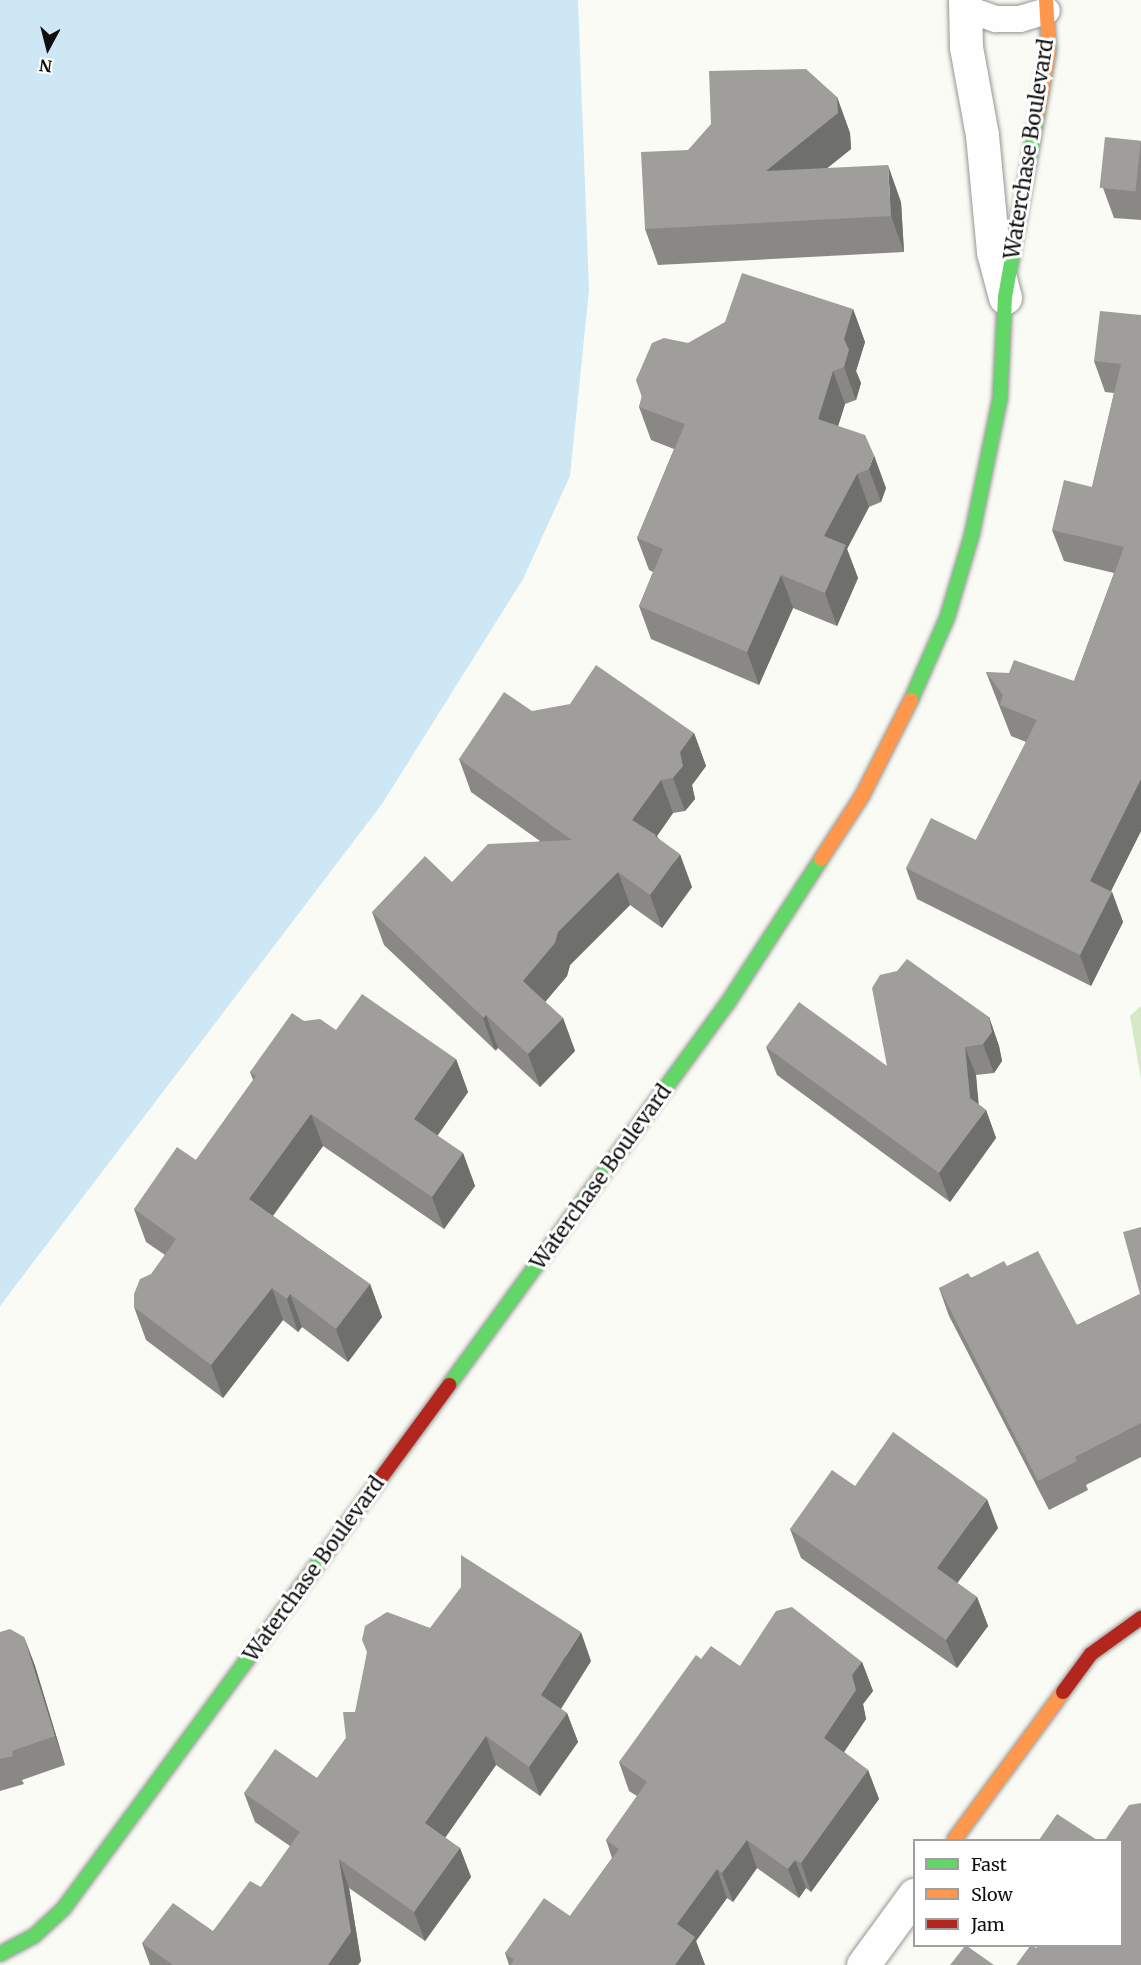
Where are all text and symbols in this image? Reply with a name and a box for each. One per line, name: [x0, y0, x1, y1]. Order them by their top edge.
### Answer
north arrow: [18, 18, 78, 78]
street label: Waterchase Boulevard: [999, 37, 1059, 261]
text: N: [38, 55, 53, 77]
street label: Waterchase Boulevard: [525, 1080, 677, 1274]
street label: Waterchase Boulevard: [238, 1472, 390, 1666]
legend: [913, 1839, 1123, 1947]
text: Fast: [971, 1853, 1007, 1876]
text: Slow: [971, 1883, 1013, 1906]
text: Jam: [971, 1913, 1005, 1936]

